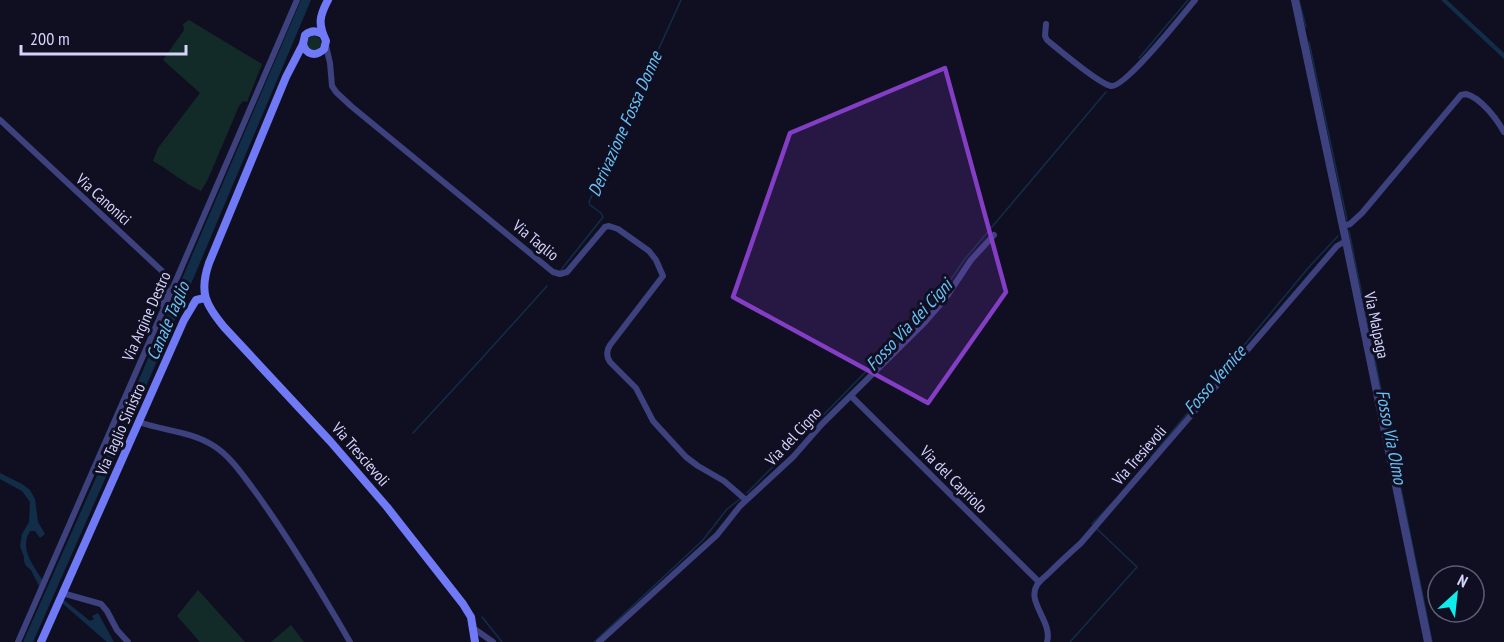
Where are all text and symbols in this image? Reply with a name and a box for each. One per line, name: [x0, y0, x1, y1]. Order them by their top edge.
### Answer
scale bar: [21, 18, 186, 56]
text: 200 m: [30, 27, 70, 50]
water label: Derivazione Fossa Donne: [582, 46, 667, 200]
street label: Via Canonici: [71, 168, 136, 229]
street label: Via Taglio: [508, 215, 563, 265]
street label: Via Argine Destro: [117, 268, 175, 365]
water label: Fosso Via dei Cigni: [861, 273, 958, 375]
water label: Canale Taglio: [141, 277, 195, 363]
street label: Via Malpaga: [1360, 289, 1394, 360]
water label: Fosso Vernice: [1178, 339, 1252, 419]
street label: Via Taglio Sinistro: [90, 380, 149, 479]
water label: Fosso Via Olmo: [1371, 388, 1412, 487]
street label: Via del Cigno: [760, 402, 825, 470]
street label: Via Trescievoli: [327, 417, 394, 490]
street label: Via Tresievoli: [1107, 421, 1170, 490]
street label: Via del Capriolo: [915, 440, 992, 517]
north arrow: [1426, 564, 1486, 624]
text: N: [1454, 570, 1471, 592]

